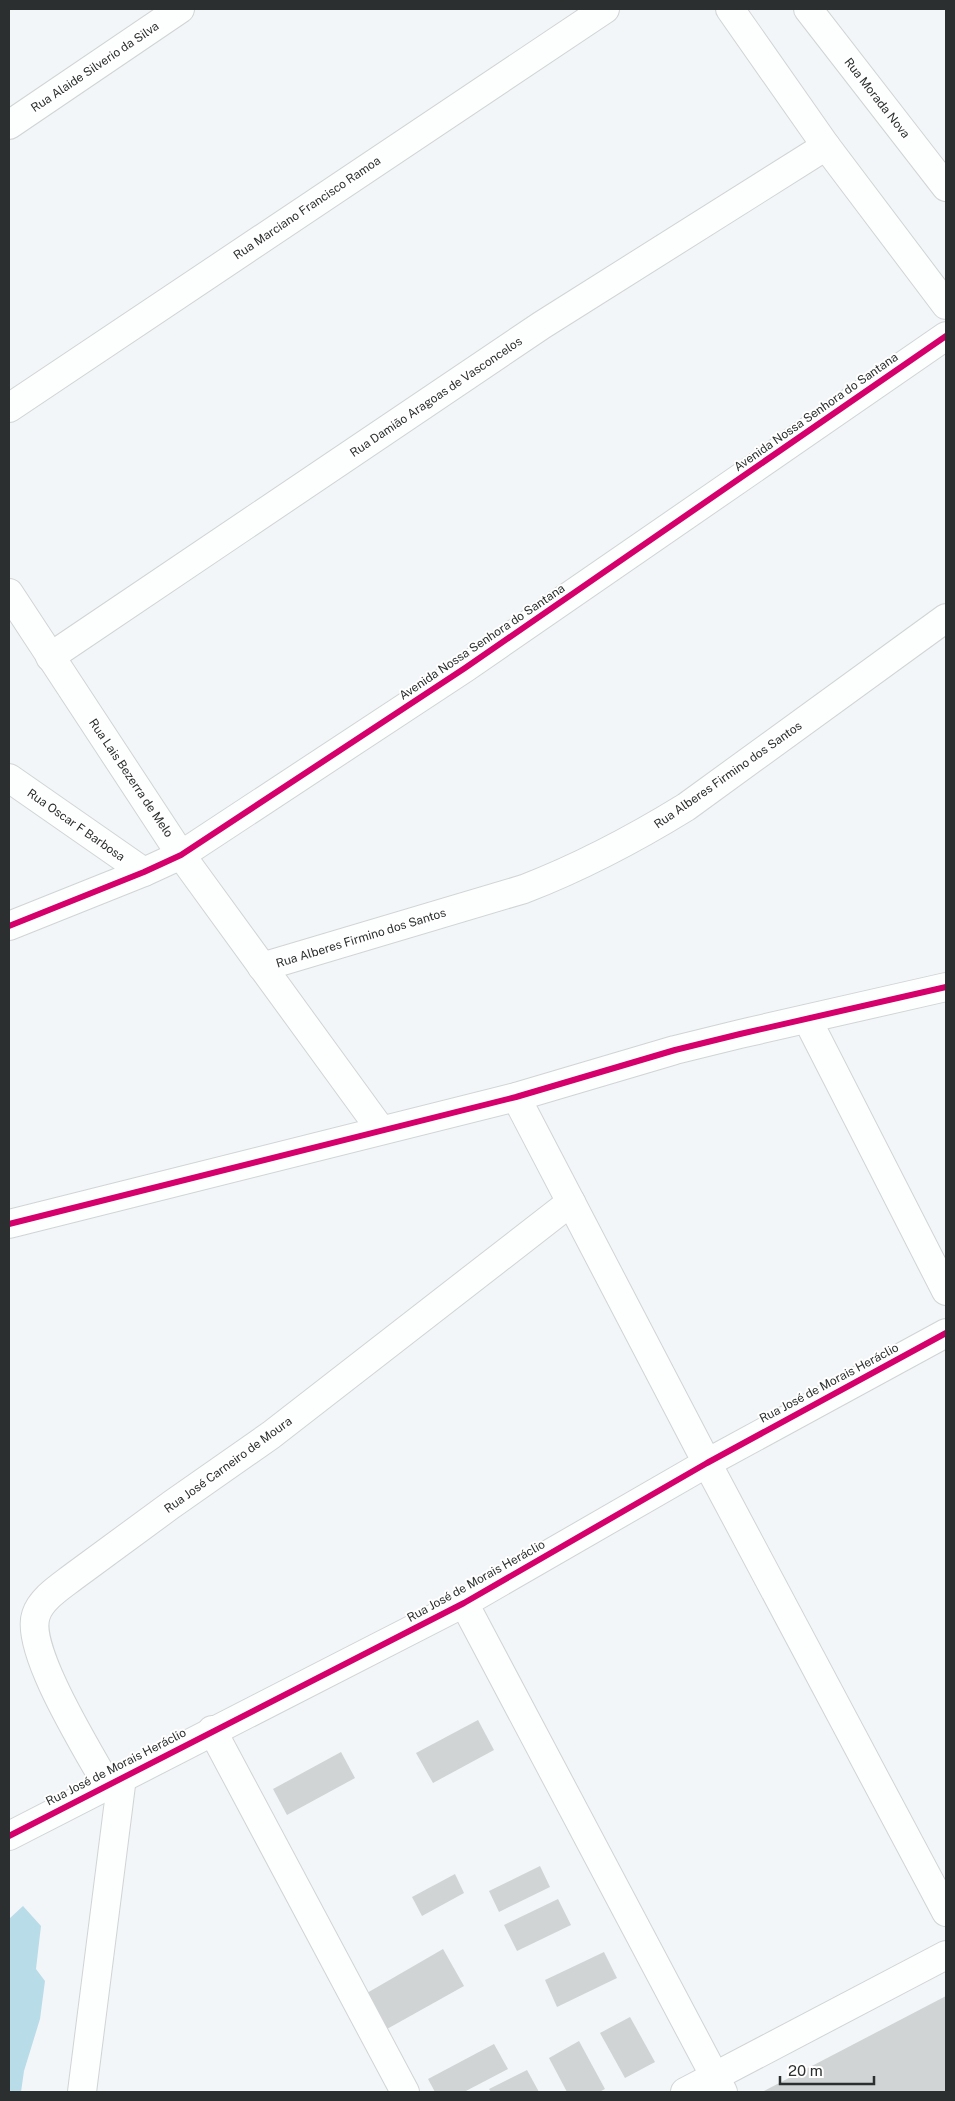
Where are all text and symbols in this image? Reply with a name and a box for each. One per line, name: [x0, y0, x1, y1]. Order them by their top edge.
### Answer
street label: Rua Alaide Silverio da Silva: [28, 19, 162, 115]
street label: Rua Morada Nova: [841, 55, 913, 141]
street label: Rua Marciano Francisco Ramoa: [231, 154, 383, 262]
street label: Rua Damião Aragoas de Vasconcelos: [347, 334, 525, 460]
street label: Avenida Nossa Senhora do Santana: [731, 350, 901, 474]
street label: Avenida Nossa Senhora do Santana: [397, 581, 567, 703]
street label: Rua Lais Bezerra de Melo: [86, 716, 176, 840]
street label: Rua Alberes Firmino dos Santos: [651, 718, 805, 832]
street label: Rua Oscar F Barbosa: [24, 786, 128, 864]
street label: Rua Alberes Firmino dos Santos: [274, 905, 448, 971]
street label: Rua José de Morais Heráclio: [757, 1340, 901, 1426]
street label: Rua José Carneiro de Moura: [161, 1414, 295, 1516]
street label: Rua José de Morais Heráclio: [405, 1537, 548, 1625]
street label: Rua José de Morais Heráclio: [44, 1725, 189, 1809]
scale bar: [780, 2054, 874, 2086]
text: 20 m: [788, 2062, 823, 2079]

